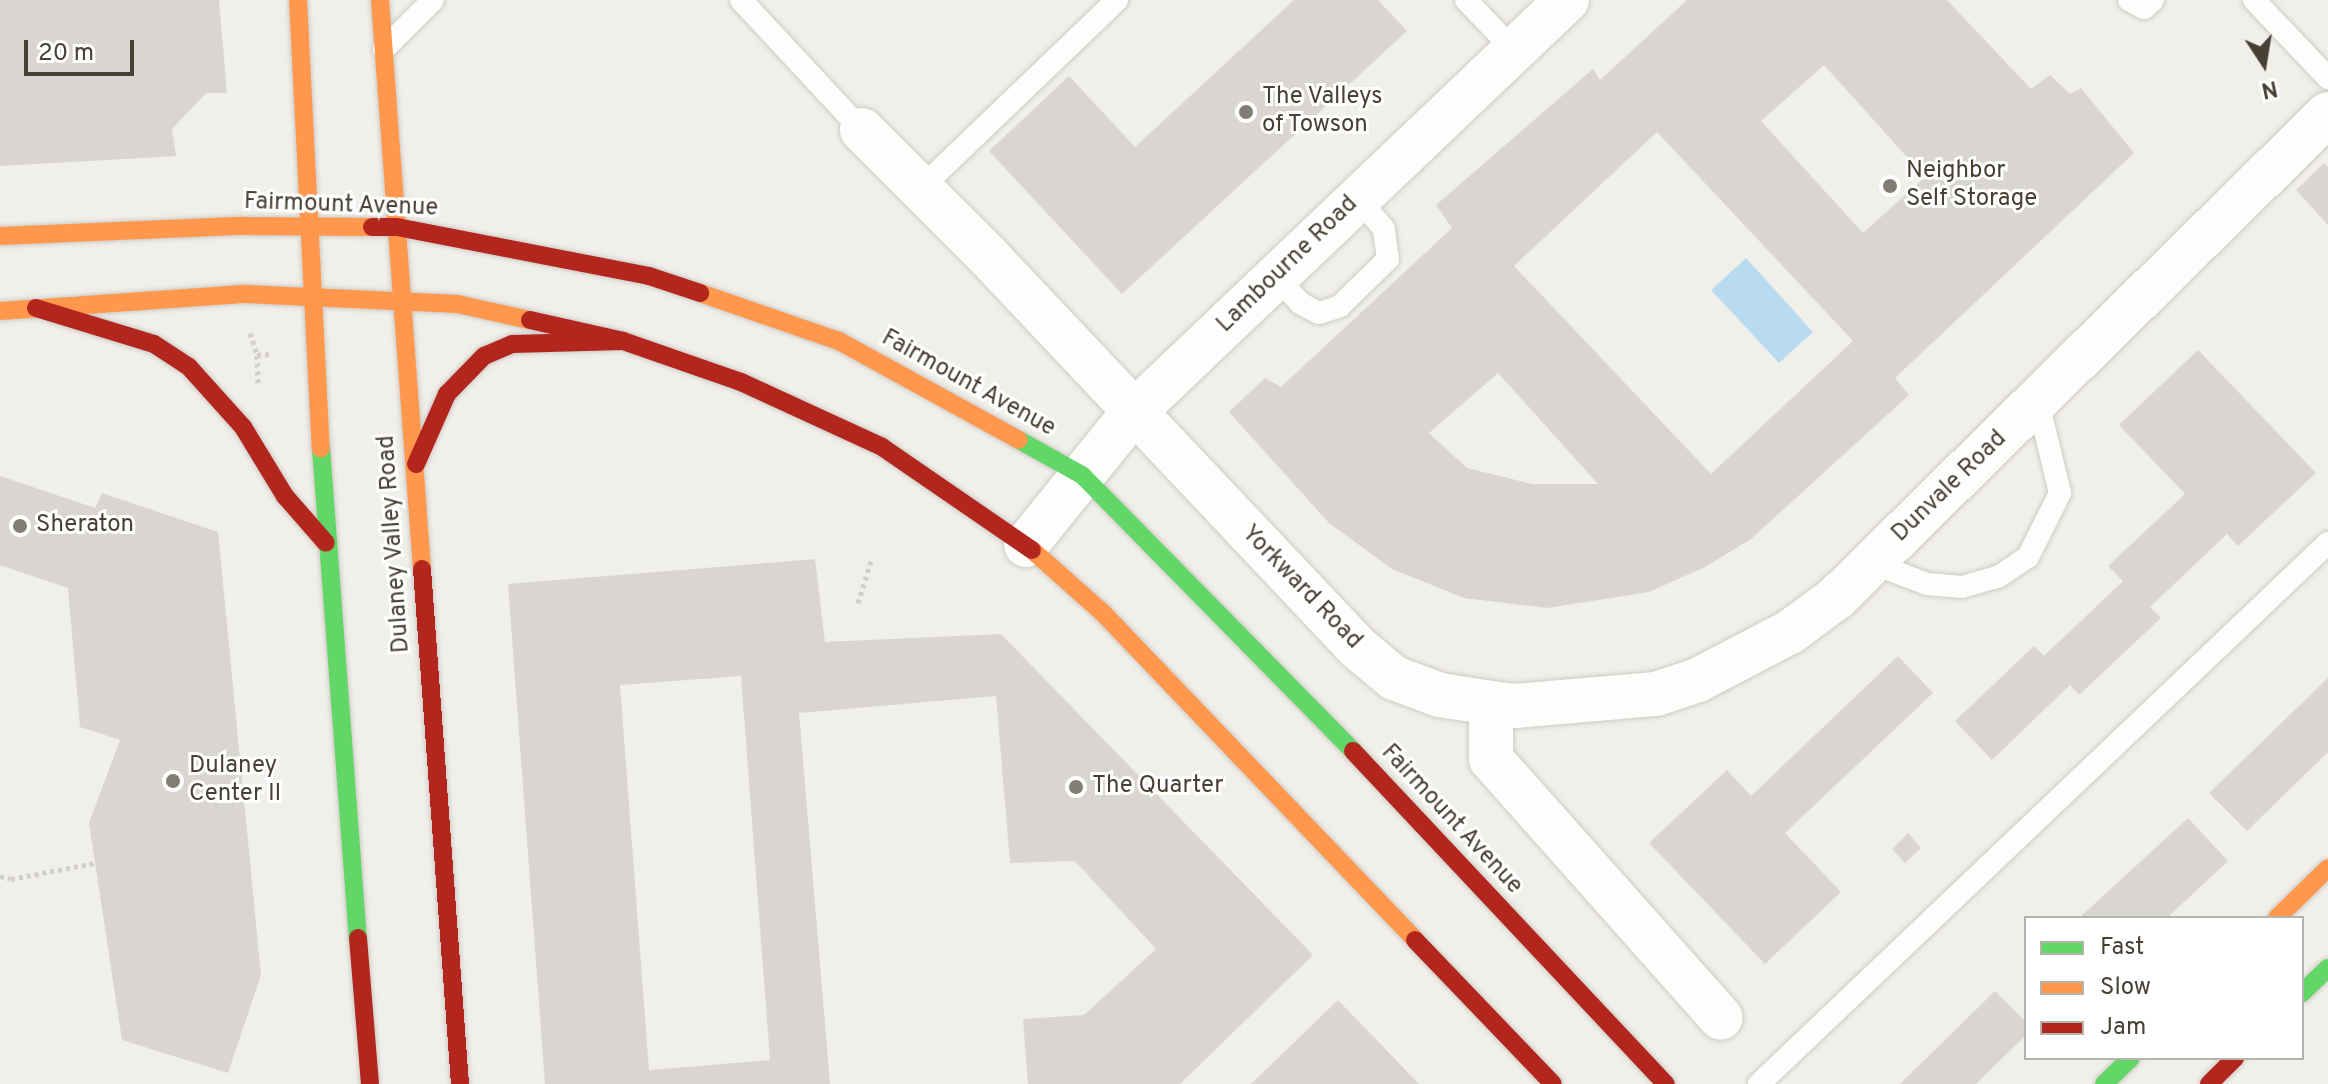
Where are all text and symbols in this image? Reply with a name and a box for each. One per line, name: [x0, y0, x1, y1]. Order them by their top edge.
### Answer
scale bar: [28, 24, 138, 74]
north arrow: [2224, 24, 2304, 104]
text: 20 m: [38, 39, 94, 69]
text: N: [2259, 73, 2280, 103]
place label: The Valleys of Towson: [1262, 84, 1383, 140]
marker: The Valleys of Towson: [1237, 103, 1255, 121]
place label: Neighbor Self Storage: [1906, 158, 2037, 214]
marker: Neighbor Self Storage: [1881, 177, 1899, 195]
street label: Fairmount Avenue: [243, 188, 439, 224]
street label: Lambourne Road: [1212, 190, 1364, 340]
street label: Fairmount Avenue: [876, 324, 1060, 444]
street label: Dunvale Road: [1887, 425, 2013, 549]
street label: Dulaney Valley Road: [373, 434, 417, 654]
place label: Sheraton: [36, 512, 134, 540]
marker: Sheraton: [11, 517, 29, 535]
street label: Yorkward Road: [1235, 520, 1367, 656]
street label: Fairmount Avenue: [1374, 739, 1528, 901]
place label: Dulaney Center II: [189, 753, 281, 809]
marker: Dulaney Center II: [164, 772, 182, 790]
place label: The Quarter: [1092, 773, 1224, 801]
marker: The Quarter: [1067, 778, 1085, 796]
legend: [2024, 916, 2304, 1060]
text: Fast: [2100, 933, 2144, 963]
text: Slow: [2100, 973, 2151, 1003]
text: Jam: [2100, 1013, 2146, 1043]

